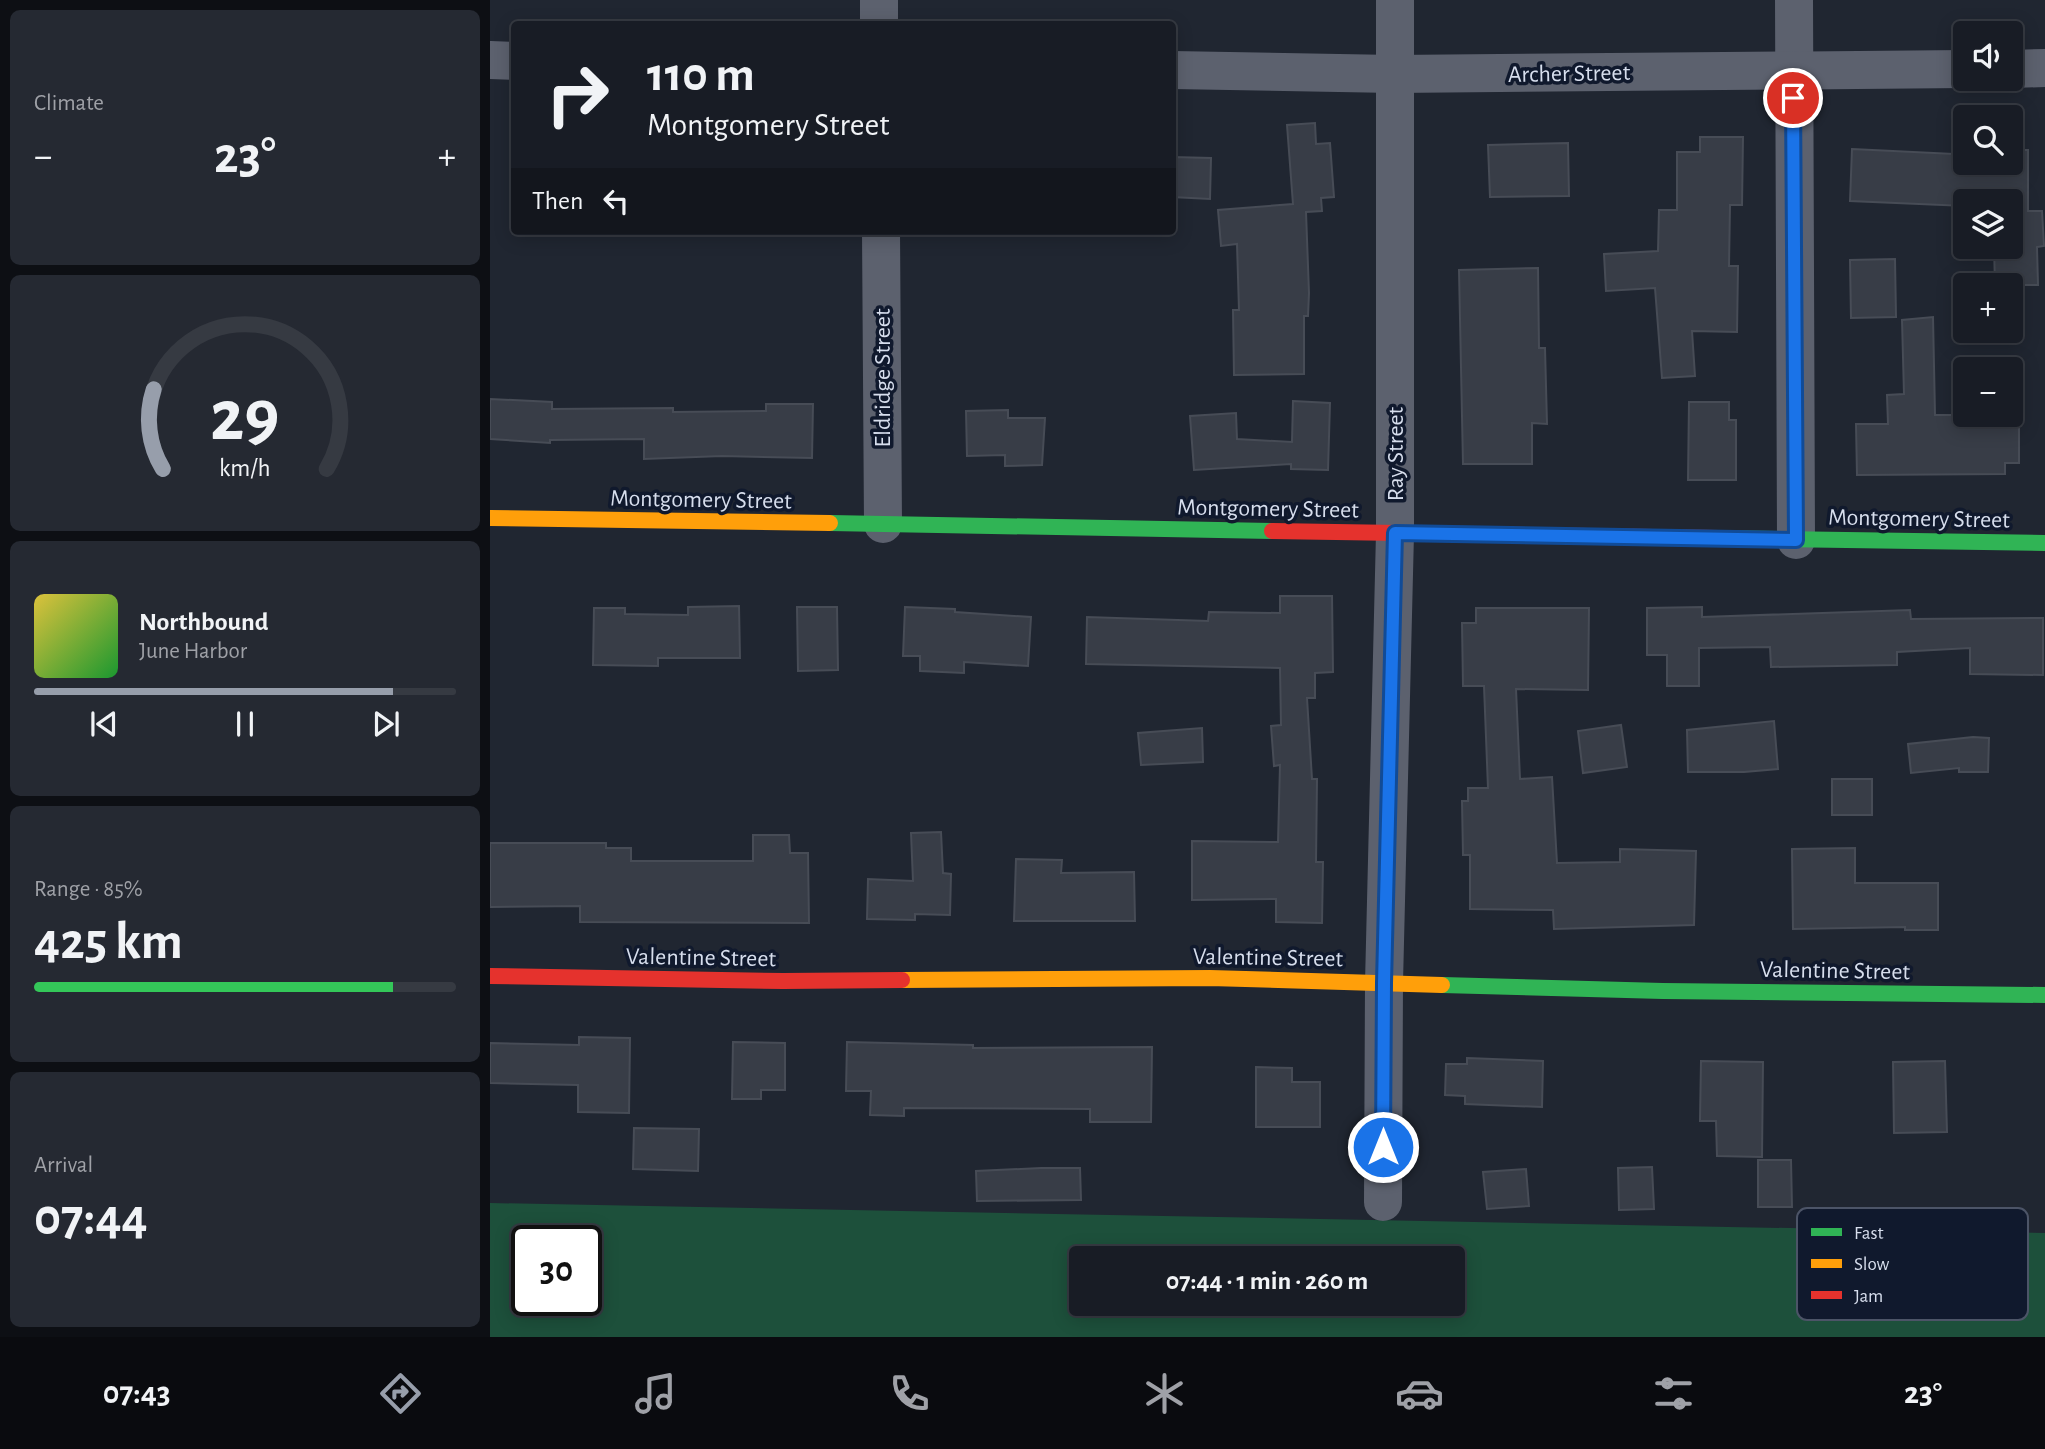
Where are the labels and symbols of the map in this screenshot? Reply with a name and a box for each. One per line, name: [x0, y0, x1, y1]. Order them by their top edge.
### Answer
street label: Archer Street: [1508, 61, 1631, 87]
pin: [1763, 68, 1823, 128]
street label: Eldridge Street: [871, 308, 895, 448]
street label: Ray Street: [1384, 407, 1408, 501]
street label: Montgomery Street: [610, 486, 792, 514]
street label: Montgomery Street: [1177, 495, 1359, 523]
street label: Montgomery Street: [1828, 505, 2010, 533]
street label: Valentine Street: [626, 945, 777, 971]
street label: Valentine Street: [1193, 945, 1344, 971]
street label: Valentine Street: [1760, 958, 1911, 984]
position arrow: [1346, 1110, 1420, 1184]
legend: [1797, 1208, 2028, 1320]
text: Fast: [1854, 1224, 1884, 1243]
speed limit sign: 30: [511, 1225, 602, 1316]
text: Slow: [1854, 1255, 1890, 1274]
text: Jam: [1854, 1287, 1883, 1306]

